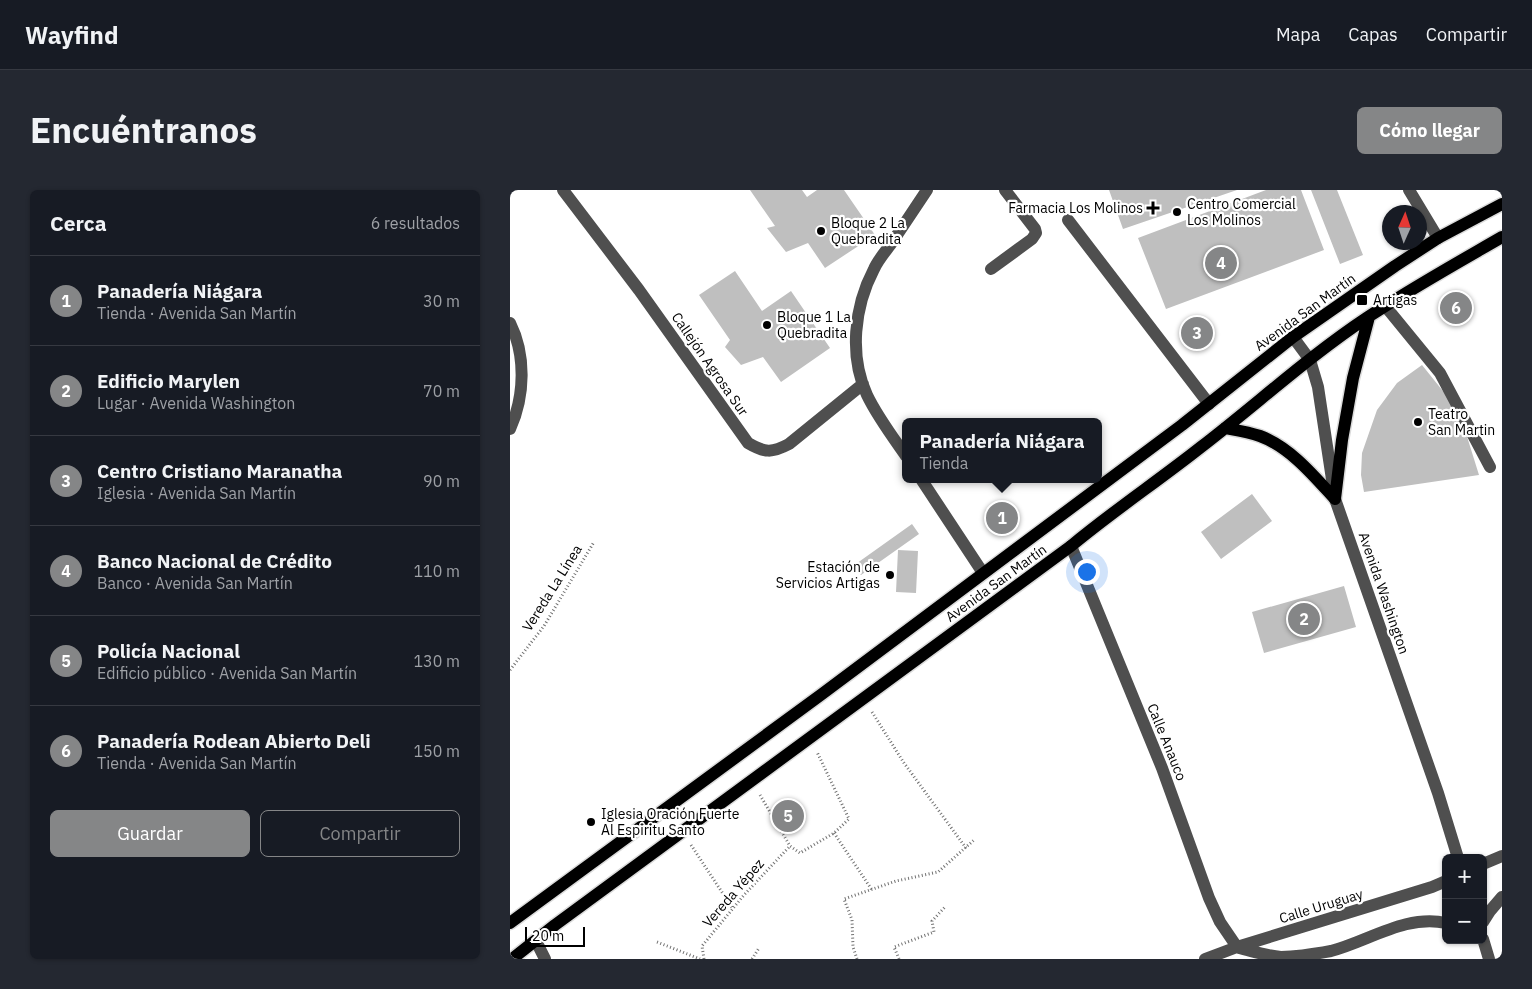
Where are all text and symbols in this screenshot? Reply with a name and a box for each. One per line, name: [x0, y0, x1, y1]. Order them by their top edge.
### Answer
text: Wayfind: [25, 19, 118, 51]
text: Mapa: [1276, 23, 1320, 46]
text: Capas: [1348, 23, 1398, 46]
text: Compartir: [1426, 23, 1507, 46]
text: Encuéntranos: [30, 107, 257, 153]
button: Cómo llegar: [1357, 107, 1502, 154]
place label: Centro Comercial Los Molinos: [1187, 195, 1296, 229]
place label: Farmacia Los Molinos: [1008, 199, 1143, 217]
marker: Farmacia Los Molinos: [1147, 202, 1159, 214]
north arrow: [1382, 205, 1427, 250]
marker: Centro Comercial Los Molinos: [1171, 206, 1183, 218]
text: Cerca: [50, 209, 107, 237]
text: 6 resultados: [371, 213, 460, 233]
place label: Bloque 2 La Quebradita: [831, 214, 906, 248]
marker: Bloque 2 La Quebradita: [815, 225, 827, 237]
pin: 4: [1205, 244, 1237, 282]
street label: Avenida San Martín: [1251, 269, 1359, 355]
text: Panadería Niágara: [97, 279, 262, 303]
pin: 6: [1440, 289, 1472, 327]
text: 1: [61, 291, 71, 311]
text: 30 m: [423, 291, 460, 311]
place label: Artigas: [1373, 291, 1417, 309]
marker: Artigas: [1355, 293, 1369, 307]
text: Tienda · Avenida San Martín: [97, 303, 297, 323]
place label: Bloque 1 La Quebradita: [777, 308, 852, 342]
street label: Callejón Agrosa Sur: [668, 309, 752, 419]
pin: 3: [1181, 314, 1213, 352]
marker: Bloque 1 La Quebradita: [761, 319, 773, 331]
text: Edificio Marylen: [97, 369, 240, 393]
text: 2: [61, 381, 71, 401]
text: 70 m: [423, 381, 460, 401]
text: Lugar · Avenida Washington: [97, 393, 295, 413]
place label: Teatro San Martin: [1428, 405, 1495, 439]
marker: Teatro San Martin: [1412, 416, 1424, 428]
popup: [902, 418, 1102, 483]
text: Panadería Niágara: [919, 429, 1085, 453]
text: Tienda: [919, 453, 968, 473]
text: Centro Cristiano Maranatha: [97, 459, 342, 483]
text: 3: [61, 471, 71, 491]
text: 90 m: [423, 471, 460, 491]
text: Iglesia · Avenida San Martín: [97, 483, 296, 503]
pin: 1: [986, 499, 1018, 537]
street label: Avenida Washington: [1355, 530, 1413, 656]
street label: Avenida San Martín: [942, 540, 1050, 626]
street label: Vereda La Línea: [518, 541, 586, 635]
text: Banco Nacional de Crédito: [97, 549, 332, 573]
place label: Estación de Servicios Artigas: [776, 558, 880, 592]
your location: [1074, 559, 1100, 585]
text: 4: [61, 561, 71, 581]
text: 110 m: [413, 561, 460, 581]
marker: Estación de Servicios Artigas: [884, 569, 896, 581]
text: Banco · Avenida San Martín: [97, 573, 293, 593]
pin: 2: [1288, 600, 1320, 638]
text: Policía Nacional: [97, 639, 240, 663]
text: 5: [61, 651, 71, 671]
text: 130 m: [413, 651, 460, 671]
text: Edificio público · Avenida San Martín: [97, 663, 357, 683]
street label: Calle Anauco: [1143, 701, 1191, 783]
text: Panadería Rodean Abierto Deli: [97, 729, 371, 753]
text: 6: [61, 741, 71, 761]
text: 150 m: [413, 741, 460, 761]
text: Tienda · Avenida San Martín: [97, 753, 297, 773]
pin: 5: [772, 797, 804, 835]
place label: Iglesia Oración Fuerte Al Espiritu Santo: [601, 805, 740, 839]
button: Guardar: [50, 810, 250, 857]
button: Compartir: [260, 810, 460, 857]
marker: Iglesia Oración Fuerte Al Espiritu Santo: [585, 816, 597, 828]
map controls: [1442, 854, 1487, 944]
button: +: [1442, 854, 1487, 899]
street label: Vereda Yépez: [698, 855, 768, 931]
street label: Calle Uruguay: [1277, 885, 1365, 927]
button: −: [1442, 899, 1487, 944]
scale bar: [525, 924, 585, 947]
text: 20 m: [532, 927, 564, 945]

